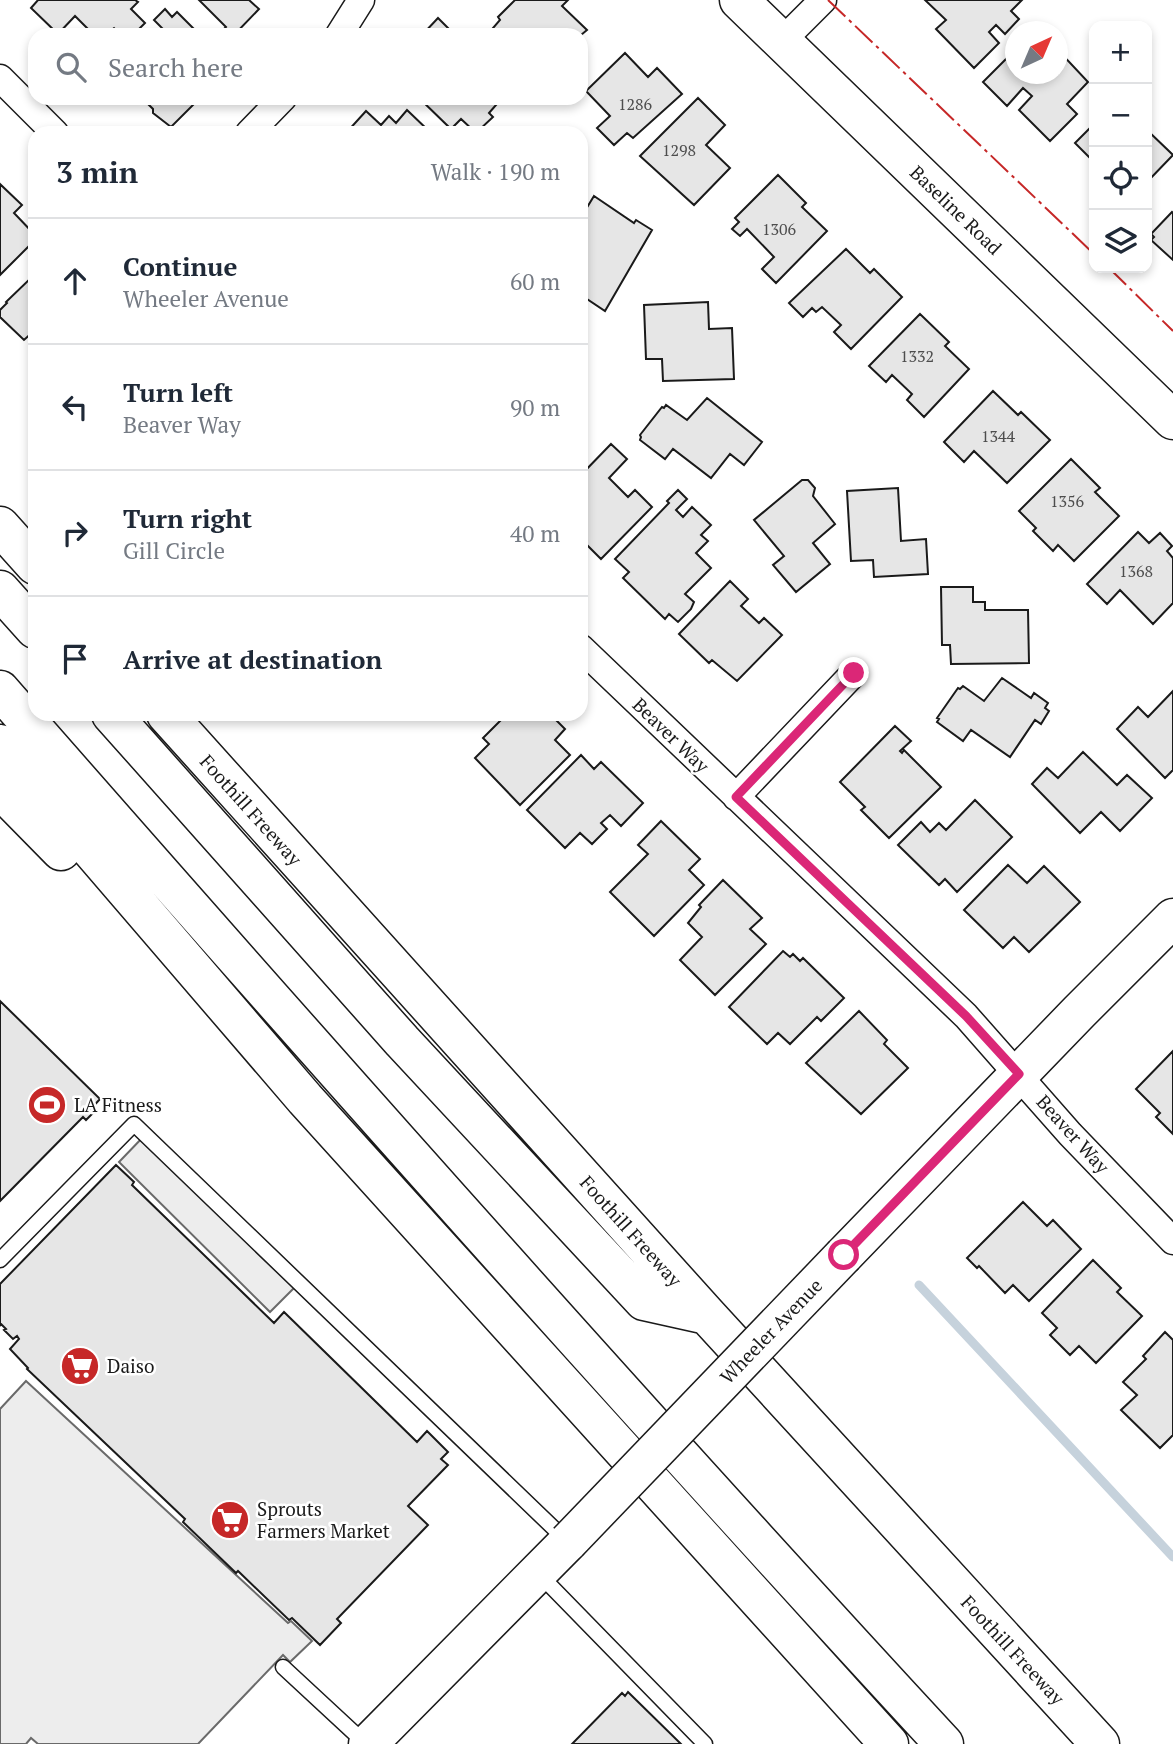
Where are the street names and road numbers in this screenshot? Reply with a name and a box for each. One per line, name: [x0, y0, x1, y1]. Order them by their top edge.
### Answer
street label: Baseline Road: [905, 160, 1008, 260]
street label: Beaver Way: [628, 692, 715, 778]
street label: Foothill Freeway: [195, 749, 308, 871]
street label: Beaver Way: [1032, 1089, 1115, 1178]
street label: Foothill Freeway: [575, 1170, 688, 1292]
street label: Wheeler Avenue: [714, 1273, 827, 1389]
street label: Foothill Freeway: [956, 1590, 1071, 1710]

